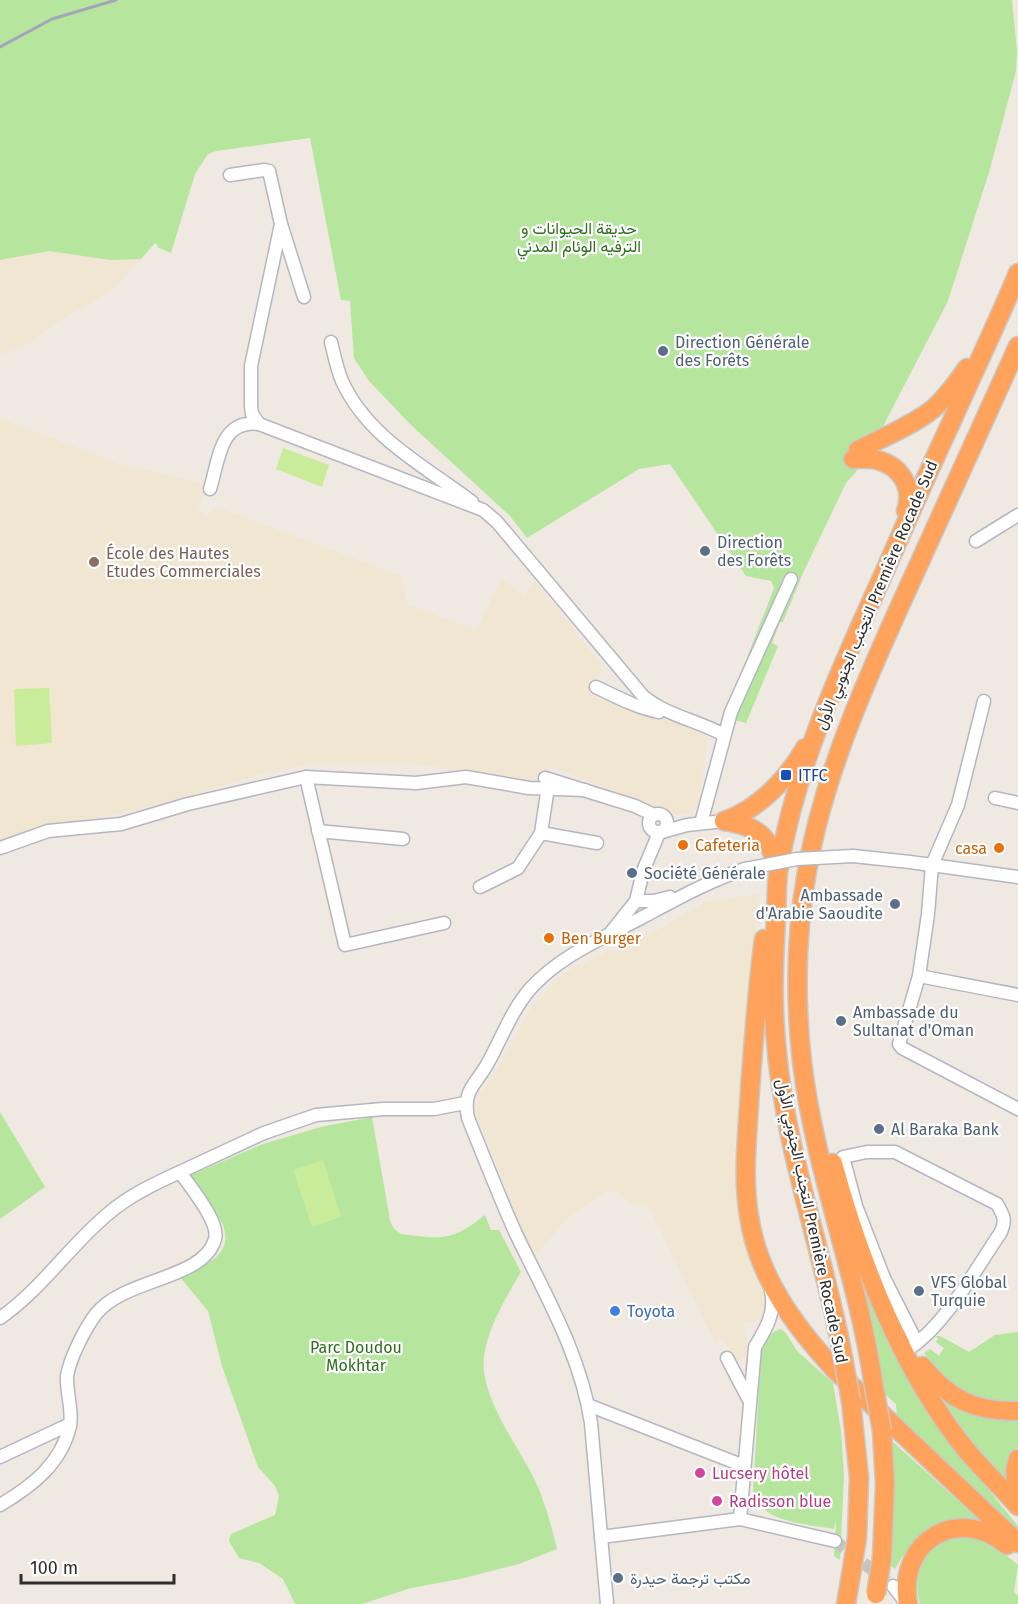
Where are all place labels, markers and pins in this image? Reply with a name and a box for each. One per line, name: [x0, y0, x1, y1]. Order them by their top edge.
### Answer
place label: Direction Générale des Forêts: [675, 333, 810, 370]
marker: Direction Générale des Forêts: [656, 344, 670, 358]
place label: Direction des Forêts: [717, 533, 791, 570]
place label: École des Hautes Etudes Commerciales: [106, 543, 261, 581]
marker: Direction des Forêts: [698, 544, 712, 558]
marker: École des Hautes Etudes Commerciales: [87, 555, 101, 569]
place label: ITFC: [798, 766, 828, 785]
marker: ITFC: [779, 768, 793, 782]
place label: Cafeteria: [695, 836, 760, 855]
marker: Cafeteria: [676, 838, 690, 852]
place label: casa: [955, 839, 987, 858]
marker: casa: [992, 841, 1006, 855]
place label: Société Générale: [644, 864, 766, 883]
marker: Société Générale: [625, 866, 639, 880]
place label: Ambassade d'Arabie Saoudite: [756, 886, 883, 923]
marker: Ambassade d'Arabie Saoudite: [888, 897, 902, 911]
place label: Ben Burger: [561, 929, 642, 948]
marker: Ben Burger: [542, 931, 556, 945]
place label: Ambassade du Sultanat d'Oman: [853, 1003, 974, 1040]
marker: Ambassade du Sultanat d'Oman: [834, 1014, 848, 1028]
place label: Al Baraka Bank: [891, 1120, 1000, 1139]
marker: Al Baraka Bank: [872, 1122, 886, 1136]
place label: VFS Global Turquie: [931, 1273, 1007, 1310]
marker: VFS Global Turquie: [912, 1284, 926, 1298]
place label: Toyota: [627, 1302, 675, 1321]
marker: Toyota: [608, 1304, 622, 1318]
place label: Lucsery hôtel: [712, 1464, 809, 1483]
marker: Lucsery hôtel: [693, 1466, 707, 1480]
place label: Radisson blue: [729, 1492, 831, 1511]
marker: Radisson blue: [710, 1494, 724, 1508]
place label: مكتب ترجمة حيدرة: [630, 1569, 751, 1589]
marker: مكتب ترجمة حيدرة: [611, 1571, 625, 1585]

